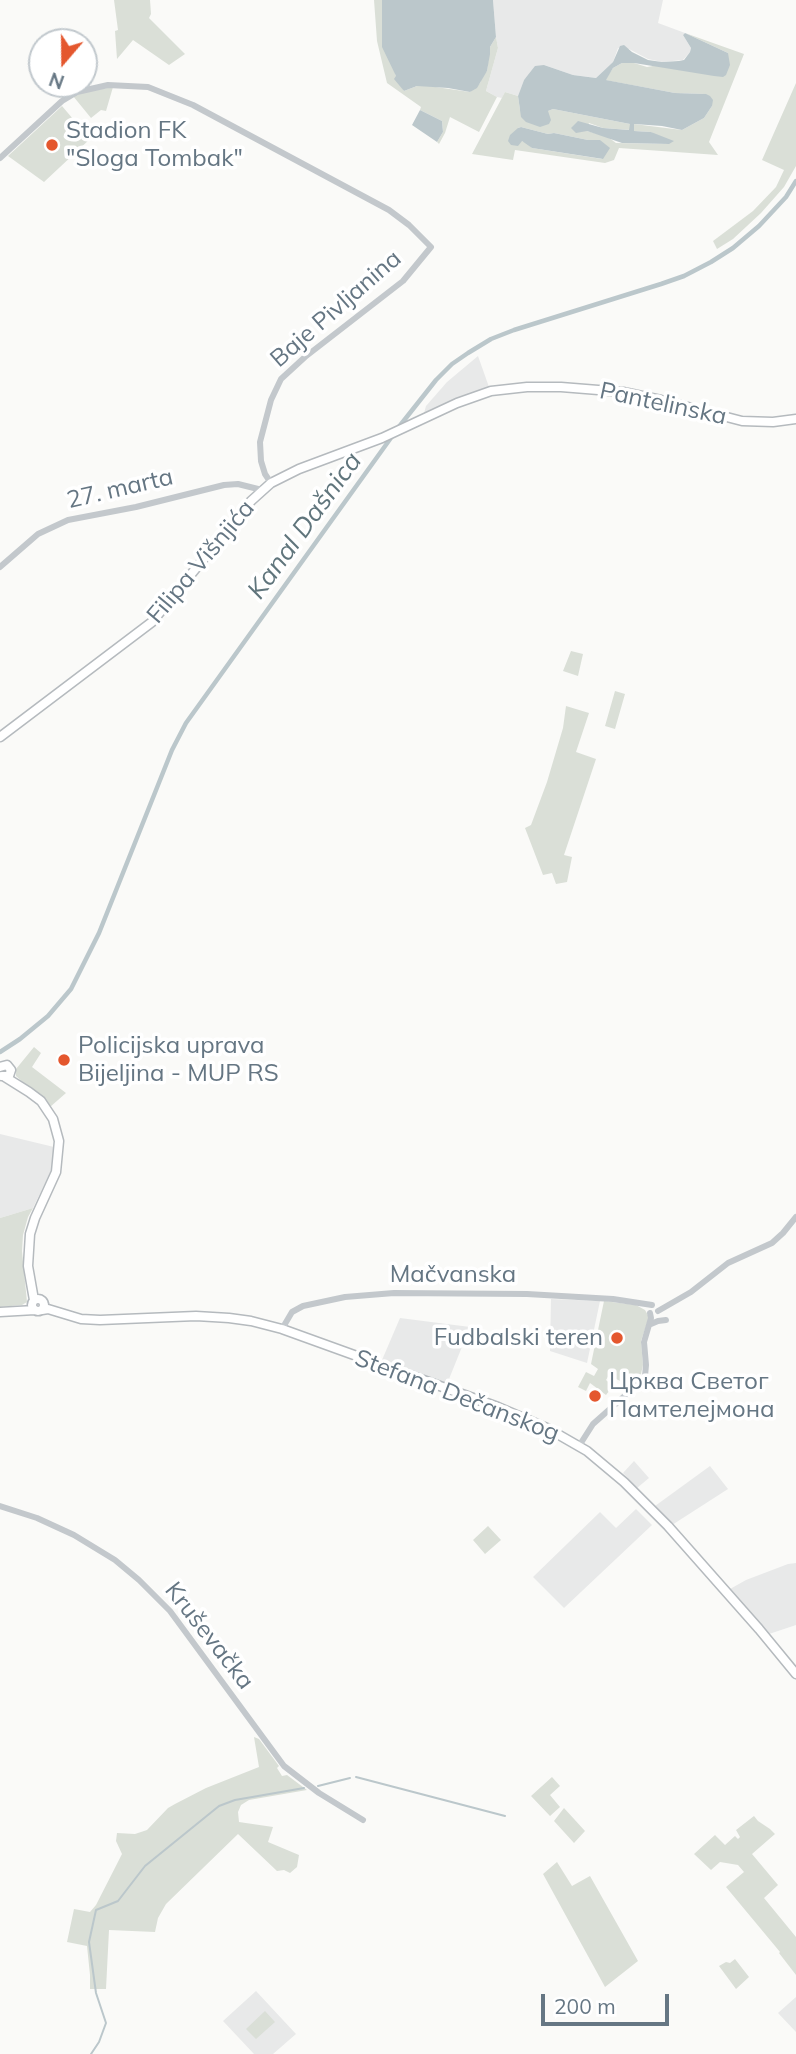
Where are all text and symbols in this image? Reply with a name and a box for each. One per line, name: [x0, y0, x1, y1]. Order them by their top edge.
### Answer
north arrow: [28, 28, 98, 98]
text: N: [46, 67, 67, 95]
place label: Stadion FK "Sloga Tombak": [66, 117, 243, 173]
marker: Stadion FK "Sloga Tombak": [44, 137, 60, 153]
street label: Baje Pivljanina: [265, 244, 407, 374]
street label: Pantelinska: [597, 377, 729, 431]
water label: Kanal Dašnica: [241, 447, 369, 605]
street label: 27. marta: [64, 463, 176, 515]
street label: Filipa Višnjića: [141, 495, 261, 629]
place label: Policijska uprava Bijeljina - MUP RS: [78, 1032, 279, 1088]
marker: Policijska uprava Bijeljina - MUP RS: [56, 1052, 72, 1068]
street label: Mačvanska: [390, 1261, 516, 1289]
place label: Fudbalski teren: [434, 1324, 603, 1352]
marker: Fudbalski teren: [609, 1330, 625, 1346]
street label: Stefana Dečanskog: [351, 1344, 563, 1448]
place label: Црква Светог Памтелејмона: [609, 1368, 775, 1424]
marker: Црква Светог Памтелејмона: [587, 1388, 603, 1404]
street label: Kruševačka: [158, 1577, 260, 1695]
scale bar: [544, 1980, 672, 2024]
text: 200 m: [554, 1993, 616, 2019]

